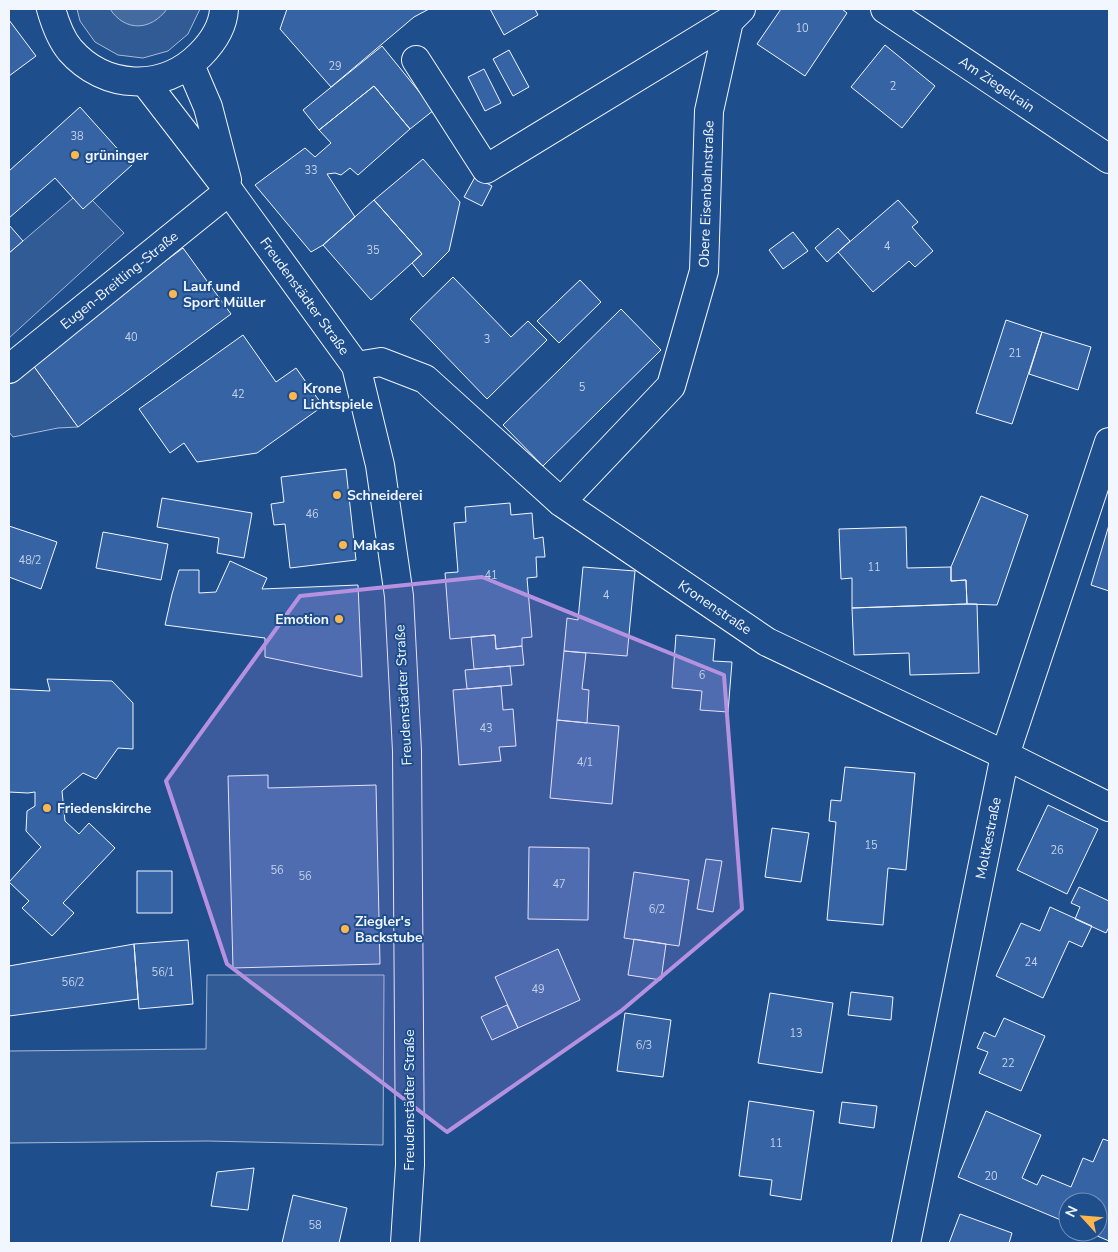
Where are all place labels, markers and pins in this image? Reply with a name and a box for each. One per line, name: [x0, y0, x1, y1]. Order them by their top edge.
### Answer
place label: grüninger: [85, 146, 149, 165]
marker: grüninger: [69, 149, 81, 161]
place label: Lauf und Sport Müller: [183, 277, 266, 312]
marker: Lauf und Sport Müller: [167, 288, 179, 300]
place label: Krone Lichtspiele: [303, 379, 373, 414]
marker: Krone Lichtspiele: [287, 390, 299, 402]
place label: Schneiderei: [347, 486, 423, 505]
marker: Schneiderei: [331, 489, 343, 501]
place label: Makas: [353, 536, 395, 555]
marker: Makas: [337, 539, 349, 551]
place label: Emotion: [275, 610, 329, 629]
marker: Emotion: [333, 613, 345, 625]
place label: Friedenskirche: [57, 799, 152, 818]
marker: Friedenskirche: [41, 802, 53, 814]
place label: Ziegler's Backstube: [355, 912, 423, 947]
marker: Ziegler's Backstube: [339, 923, 351, 935]

